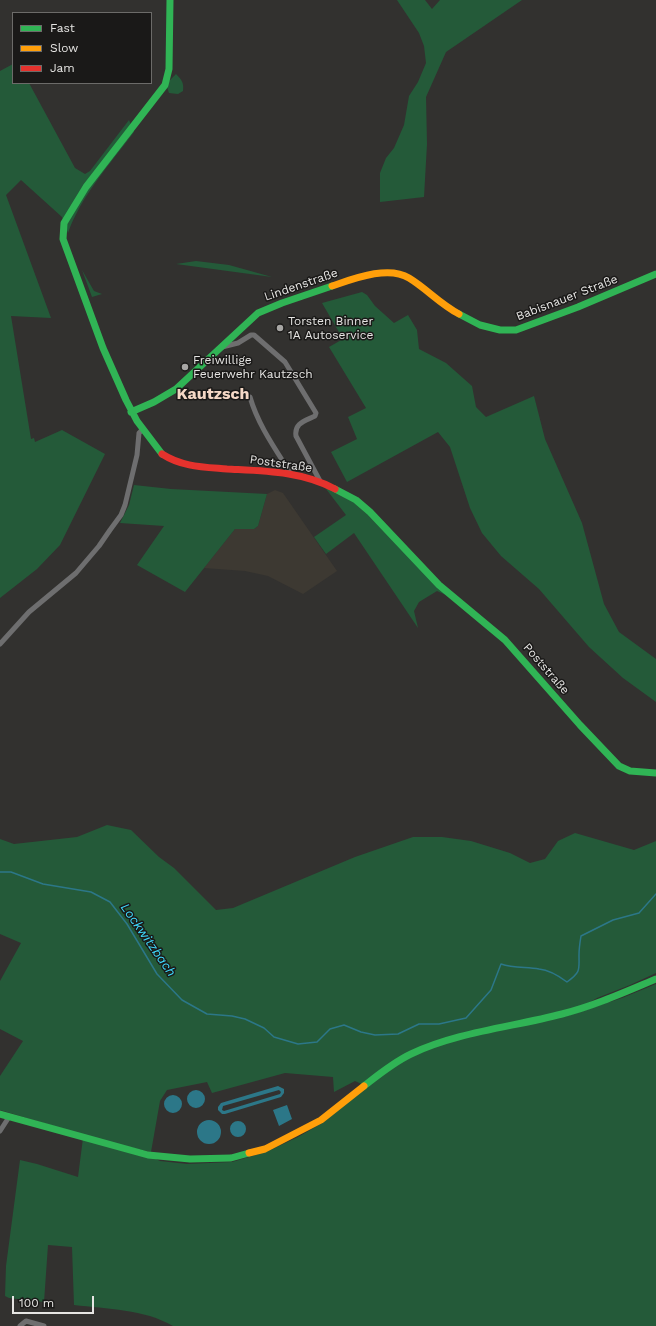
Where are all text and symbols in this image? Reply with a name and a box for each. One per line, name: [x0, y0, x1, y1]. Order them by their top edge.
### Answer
legend: [12, 12, 152, 84]
text: Fast: [50, 21, 75, 35]
text: Slow: [50, 41, 78, 55]
text: Jam: [50, 61, 75, 75]
street label: Lindenstraße: [262, 266, 340, 304]
street label: Babisnauer Straße: [514, 272, 620, 324]
place label: Torsten Binner 1A Autoservice: [288, 314, 373, 342]
marker: Torsten Binner 1A Autoservice: [275, 323, 285, 333]
place label: Freiwillige Feuerwehr Kautzsch: [193, 353, 313, 381]
marker: Freiwillige Feuerwehr Kautzsch: [180, 362, 190, 372]
district label: Kautzsch: [177, 384, 249, 404]
street label: Poststraße: [249, 452, 313, 476]
street label: Poststraße: [520, 641, 572, 697]
water label: Lockwitzbach: [117, 900, 179, 980]
scale bar: [14, 1288, 96, 1314]
text: 100 m: [19, 1296, 54, 1310]

